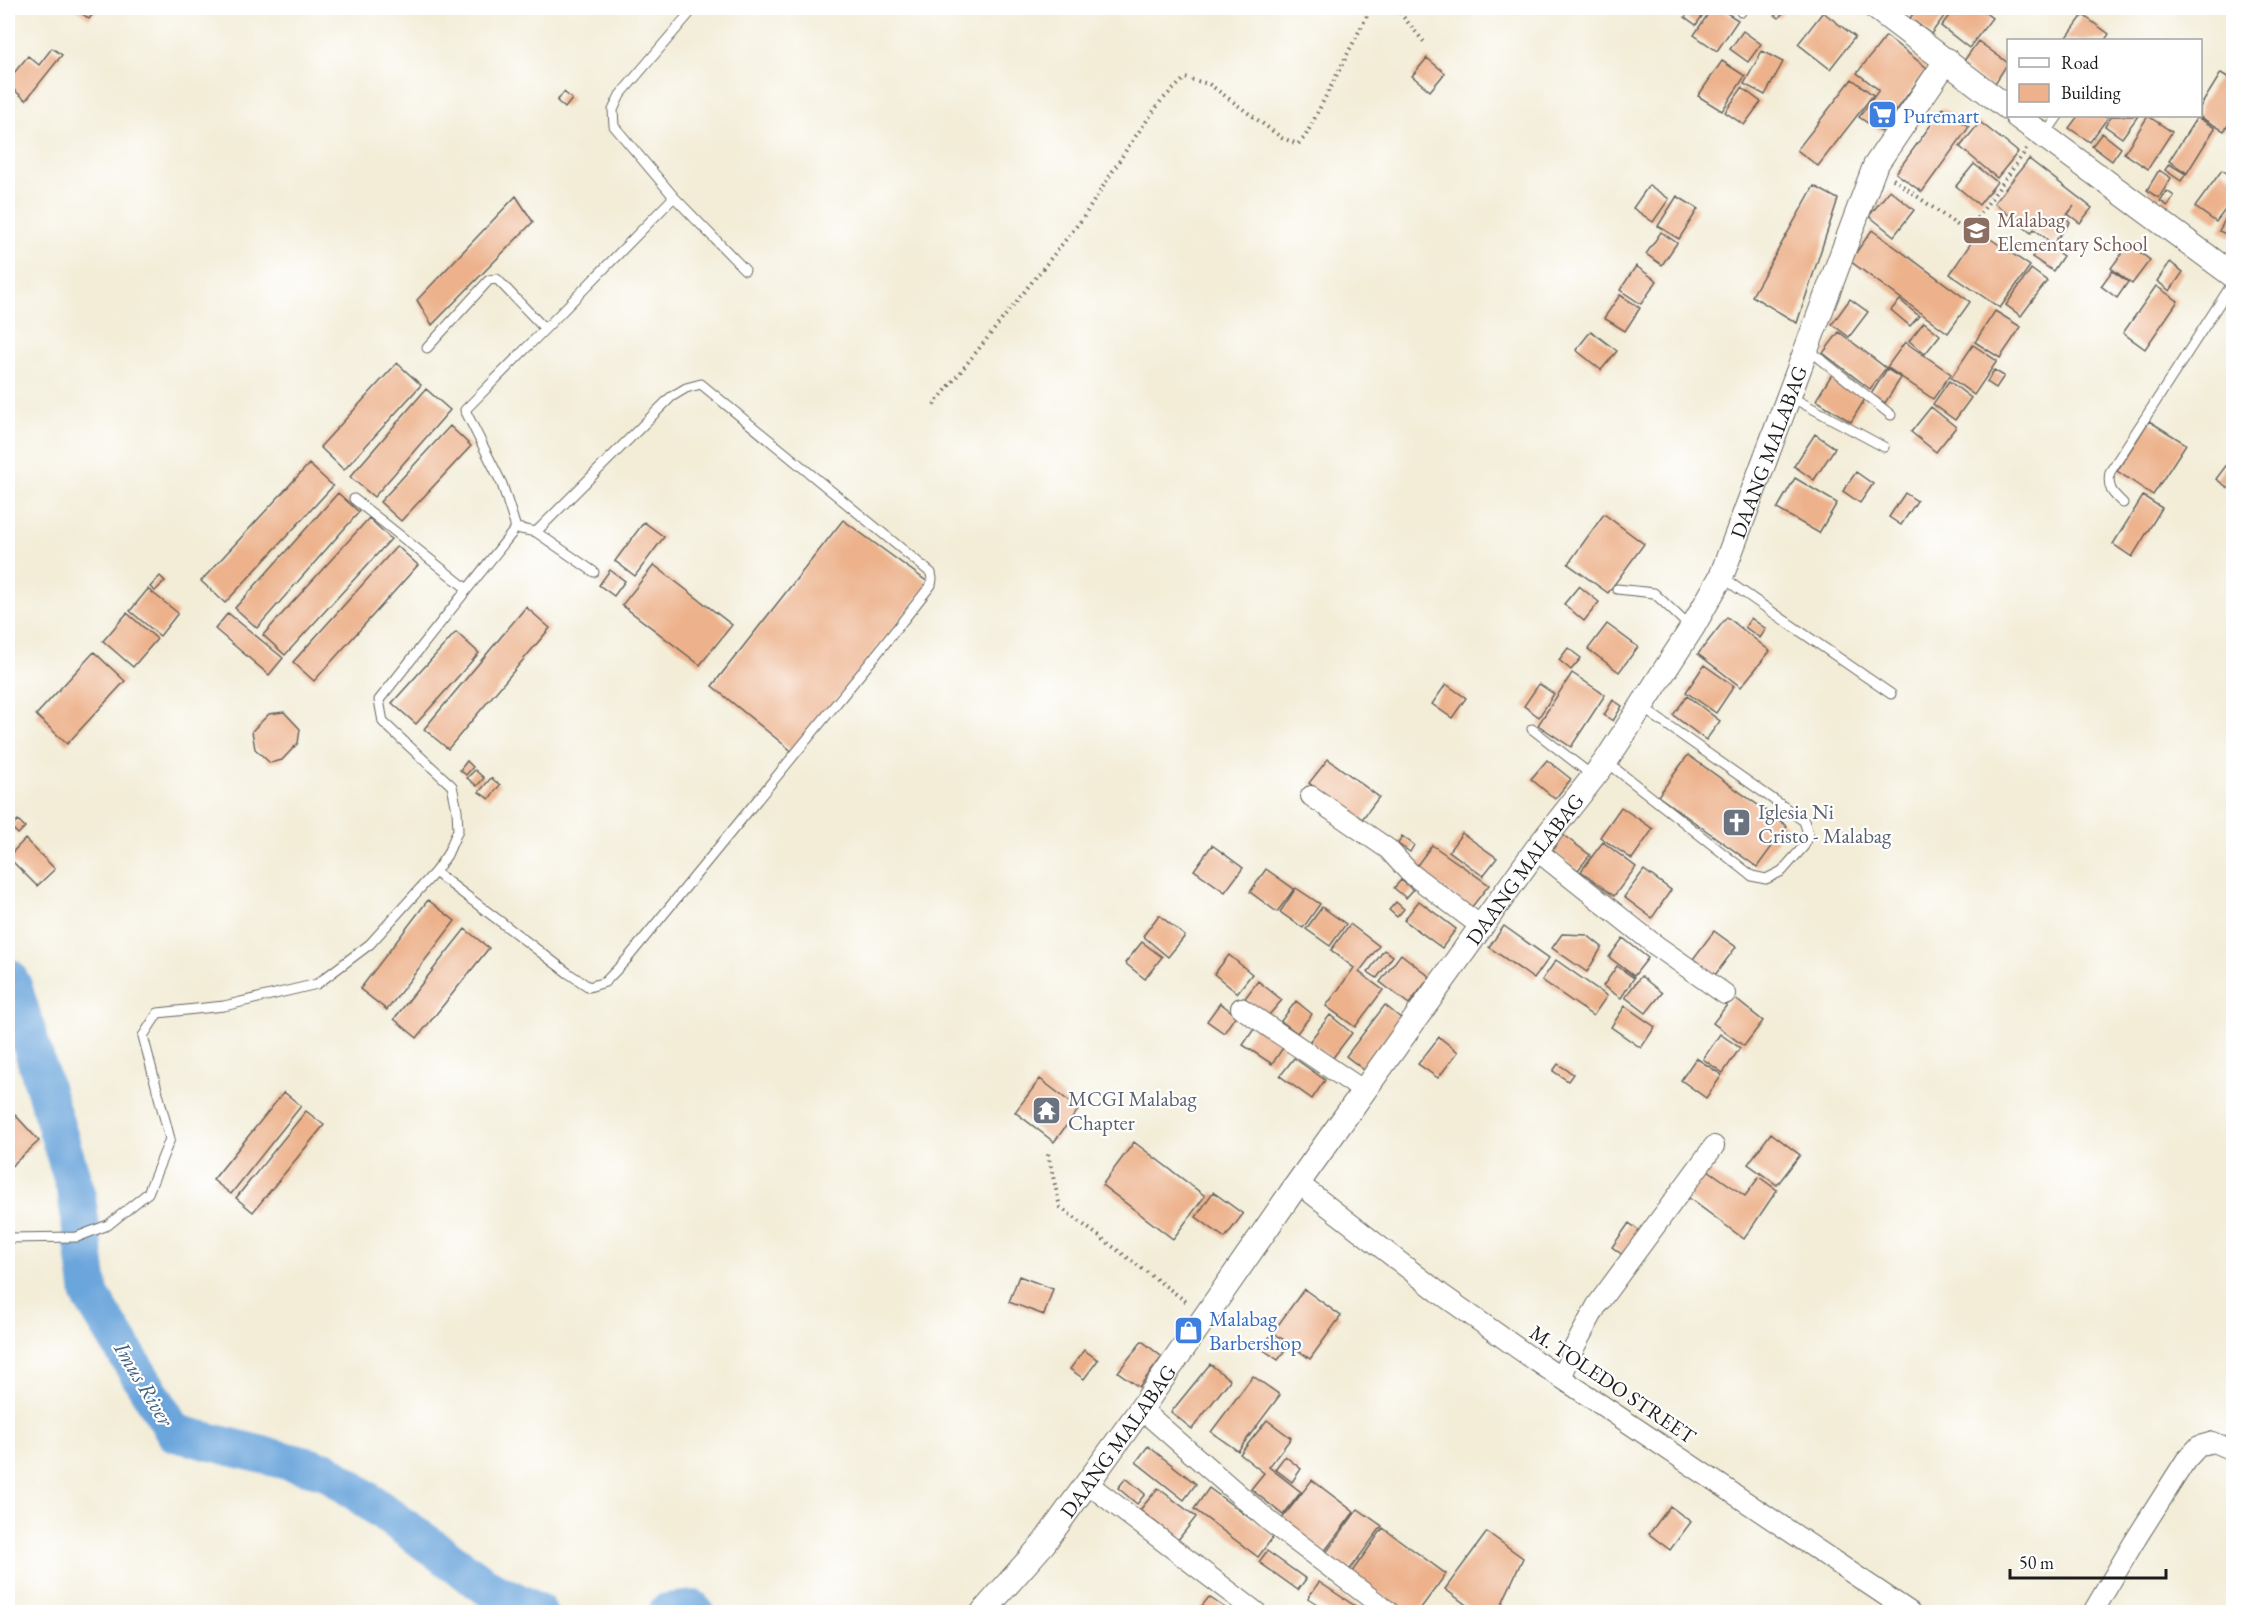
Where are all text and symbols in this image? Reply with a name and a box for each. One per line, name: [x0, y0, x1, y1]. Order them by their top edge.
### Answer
legend: [2007, 39, 2202, 117]
text: Road: [2061, 51, 2100, 74]
text: Building: [2061, 81, 2121, 104]
supermarket icon: Puremart: [1866, 99, 1898, 131]
place label: Puremart: [1903, 102, 1980, 129]
place label: Malabag Elementary School: [1997, 206, 2148, 257]
school or university icon: Malabag Elementary School: [1960, 215, 1992, 247]
street label: DAANG MALABAG: [1723, 362, 1813, 542]
street label: DAANG MALABAG: [1459, 787, 1589, 950]
place label: Iglesia Ni Cristo - Malabag: [1758, 798, 1892, 849]
church icon: Iglesia Ni Cristo - Malabag: [1721, 807, 1753, 839]
place label: MCGI Malabag Chapter: [1068, 1085, 1198, 1136]
temple icon: MCGI Malabag Chapter: [1031, 1094, 1063, 1126]
place label: Malabag Barbershop: [1209, 1305, 1302, 1356]
shop icon: Malabag Barbershop: [1172, 1314, 1204, 1346]
street label: M. TOLEDO STREET: [1525, 1318, 1702, 1450]
water label: Imus River: [107, 1336, 181, 1433]
street label: DAANG MALABAG: [1053, 1359, 1182, 1523]
scale bar: [2010, 1542, 2166, 1580]
text: 50 m: [2019, 1551, 2054, 1574]

